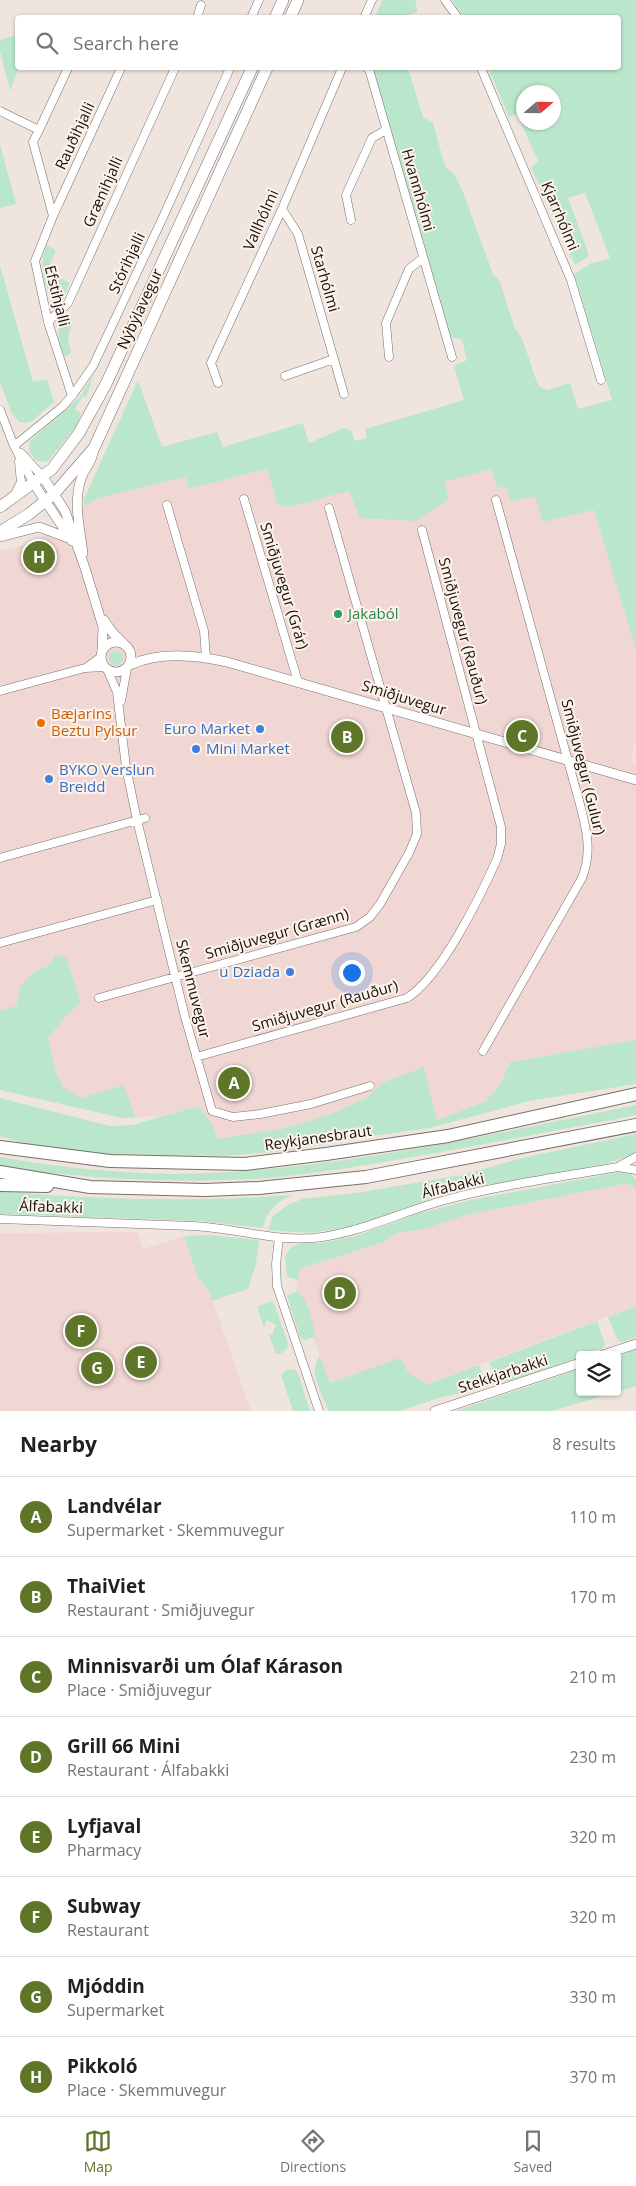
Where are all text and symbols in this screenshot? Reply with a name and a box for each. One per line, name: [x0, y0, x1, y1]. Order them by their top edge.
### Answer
search box: [15, 15, 621, 70]
icon: search: [33, 29, 61, 57]
text: Search here: [73, 30, 179, 56]
north arrow: [516, 85, 561, 130]
street label: Rauðihjalli: [50, 99, 98, 173]
street label: Hvannhólmi: [398, 146, 440, 233]
street label: Grænihjalli: [78, 153, 127, 230]
street label: Kjarrhólmi: [537, 178, 584, 253]
street label: Vallhólmi: [238, 186, 282, 253]
street label: Stórihjalli: [103, 229, 149, 296]
street label: Starhólmi: [307, 243, 345, 314]
street label: Efstihjalli: [41, 263, 75, 328]
street label: Nýbýlavegur: [112, 265, 167, 352]
street label: Smiðjuvegur (Grár): [256, 520, 314, 652]
pin: H: [23, 538, 55, 576]
street label: Smiðjuvegur (Rauður): [435, 555, 493, 706]
place label: Jakaból: [346, 603, 399, 623]
marker: Jakaból: [332, 608, 344, 620]
street label: Smiðjuvegur: [360, 675, 449, 719]
street label: Smiðjuvegur (Gulur): [557, 697, 611, 837]
place label: Bæjarins Beztu Pylsur: [51, 703, 137, 740]
marker: Bæjarins Beztu Pylsur: [35, 717, 47, 729]
pin: C: [506, 717, 538, 755]
place label: Euro Market: [164, 718, 250, 738]
pin: B: [331, 718, 363, 756]
marker: Euro Market: [254, 723, 266, 735]
place label: Mini Market: [206, 738, 290, 758]
marker: Mini Market: [190, 743, 202, 755]
place label: BYKO Verslun Breidd: [59, 759, 155, 796]
marker: BYKO Verslun Breidd: [43, 773, 55, 785]
street label: Smiðjuvegur (Grænn): [203, 903, 351, 963]
street label: Skemmuvegur: [172, 937, 216, 1040]
your location: [339, 960, 365, 986]
place label: u Dziada: [219, 961, 280, 981]
marker: u Dziada: [284, 966, 296, 978]
street label: Smiðjuvegur (Rauður): [249, 975, 400, 1035]
pin: A: [218, 1064, 250, 1102]
street label: Reykjanesbraut: [263, 1120, 373, 1154]
street label: Álfabakki: [419, 1168, 486, 1202]
street label: Álfabakki: [19, 1195, 83, 1217]
pin: D: [324, 1274, 356, 1312]
pin: F: [65, 1312, 97, 1350]
pin: E: [125, 1343, 157, 1381]
pin: G: [81, 1349, 113, 1387]
street label: Stekkjarbakki: [455, 1349, 550, 1397]
map controls: [576, 1351, 621, 1396]
button: layers: [576, 1351, 621, 1396]
text: Nearby: [20, 1430, 97, 1458]
text: 8 results: [552, 1433, 616, 1455]
text: Landvélar: [67, 1493, 162, 1519]
text: A: [30, 1506, 42, 1528]
text: 110 m: [570, 1506, 616, 1528]
text: Supermarket · Skemmuvegur: [67, 1519, 284, 1541]
text: ThaiViet: [67, 1573, 145, 1599]
text: B: [31, 1586, 41, 1608]
text: 170 m: [570, 1586, 616, 1608]
text: Restaurant · Smiðjuvegur: [67, 1599, 254, 1621]
text: Minnisvarði um Ólaf Kárason: [67, 1653, 343, 1679]
text: C: [31, 1666, 41, 1688]
text: 210 m: [570, 1666, 616, 1688]
text: Place · Smiðjuvegur: [67, 1679, 212, 1701]
text: Grill 66 Mini: [67, 1733, 180, 1759]
text: D: [30, 1746, 42, 1768]
text: 230 m: [570, 1746, 616, 1768]
text: Restaurant · Álfabakki: [67, 1759, 229, 1781]
text: Lyfjaval: [67, 1813, 141, 1839]
text: E: [32, 1826, 40, 1848]
text: 320 m: [570, 1826, 616, 1848]
text: Pharmacy: [67, 1839, 141, 1861]
text: Subway: [67, 1893, 141, 1919]
text: F: [32, 1906, 40, 1928]
text: 320 m: [570, 1906, 616, 1928]
text: Restaurant: [67, 1919, 149, 1941]
text: Mjóddin: [67, 1973, 145, 1999]
text: G: [30, 1986, 42, 2008]
text: 330 m: [570, 1986, 616, 2008]
text: Supermarket: [67, 1999, 164, 2021]
text: Pikkoló: [67, 2053, 138, 2079]
text: H: [30, 2066, 42, 2088]
text: 370 m: [570, 2066, 616, 2088]
text: Place · Skemmuvegur: [67, 2079, 226, 2101]
tab: Map: [84, 2127, 113, 2176]
tab: Directions: [280, 2127, 346, 2176]
tab: Saved: [513, 2127, 552, 2176]

